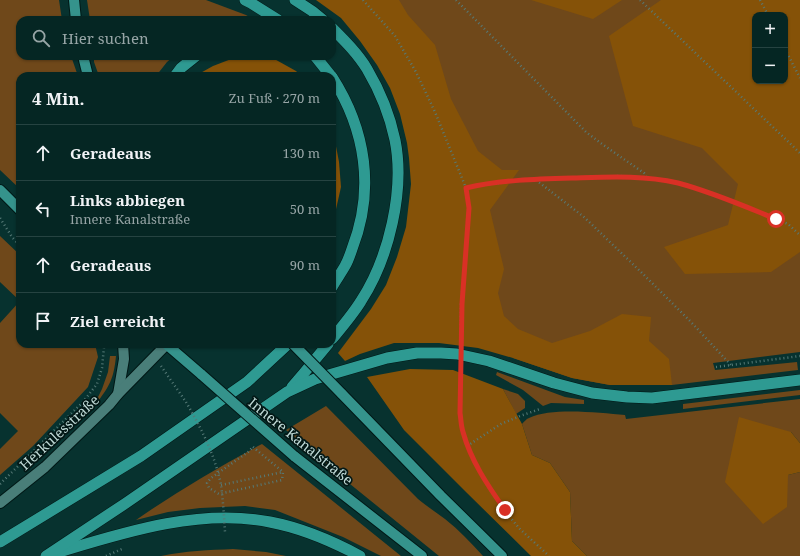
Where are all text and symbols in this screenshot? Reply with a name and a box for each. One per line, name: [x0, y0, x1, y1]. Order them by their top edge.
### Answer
map controls: [752, 12, 788, 84]
button: +: [752, 12, 788, 48]
search box: [16, 16, 336, 60]
icon: search: [30, 27, 52, 49]
text: Hier suchen: [62, 28, 149, 48]
button: −: [752, 48, 788, 84]
text: 4 Min.: [32, 87, 85, 110]
text: Zu Fuß · 270 m: [229, 89, 320, 107]
icon: ahead: [32, 142, 54, 164]
text: Geradeaus: [70, 143, 151, 163]
text: 130 m: [283, 144, 320, 162]
text: Links abbiegen: [70, 190, 185, 210]
icon: left: [32, 198, 54, 220]
text: 50 m: [290, 200, 320, 218]
text: Innere Kanalstraße: [70, 210, 190, 228]
route start: [767, 210, 785, 228]
icon: ahead: [32, 254, 54, 276]
text: Geradeaus: [70, 255, 151, 275]
text: 90 m: [290, 256, 320, 274]
icon: arrive: [32, 310, 54, 332]
text: Ziel erreicht: [70, 311, 165, 331]
street label: Herkulesstraße: [15, 390, 103, 474]
street label: Innere Kanalstraße: [245, 393, 357, 489]
route end: [496, 501, 514, 519]

